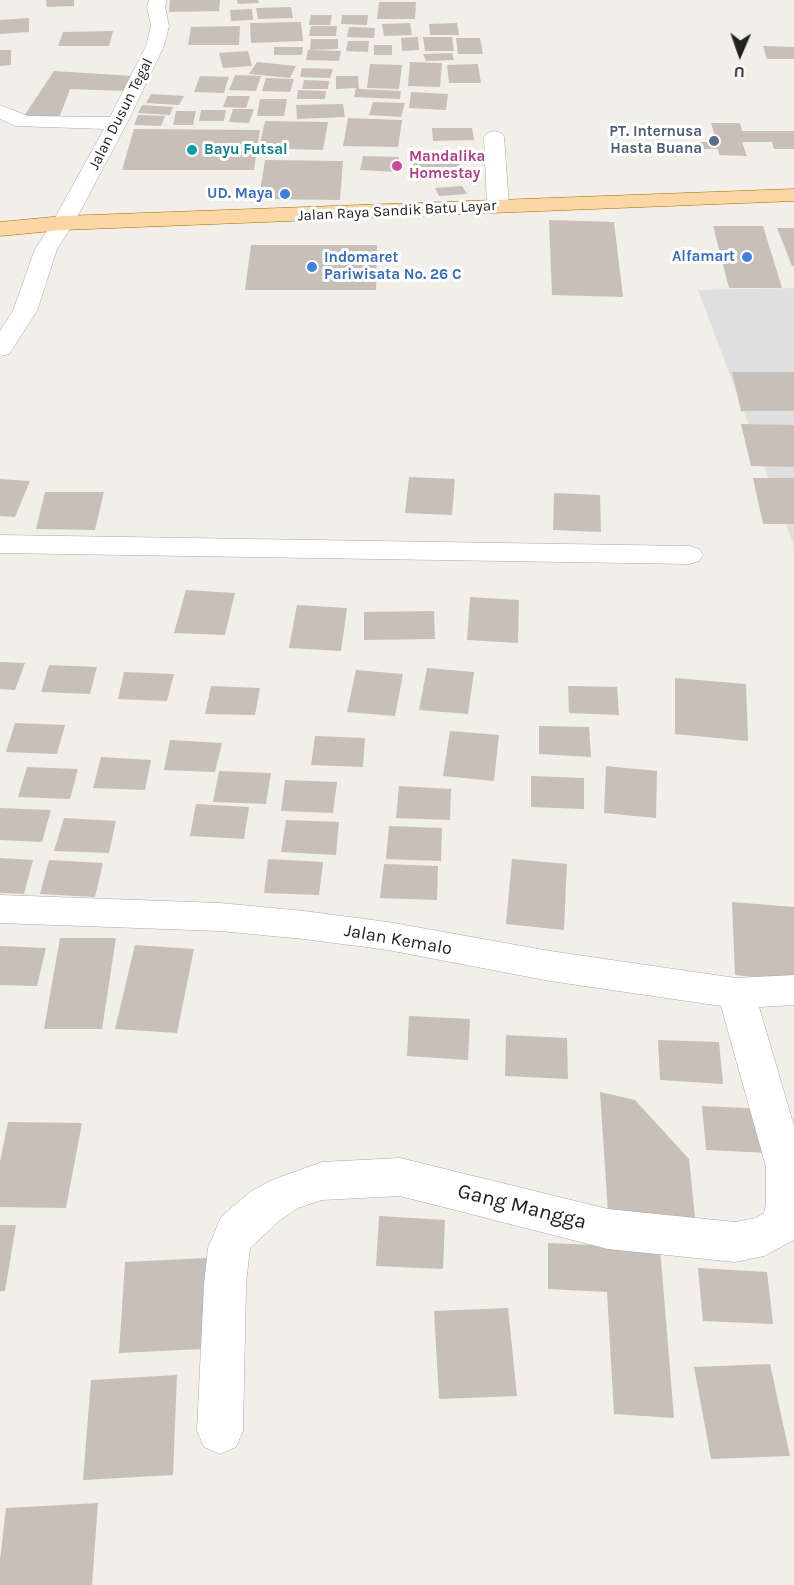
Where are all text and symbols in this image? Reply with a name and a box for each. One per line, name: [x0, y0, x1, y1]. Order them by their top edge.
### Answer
north arrow: [710, 24, 770, 84]
street label: Jalan Dusun Tegal: [85, 55, 157, 173]
text: U: [734, 63, 745, 82]
place label: PT. Internusa Hasta Buana: [609, 123, 702, 158]
marker: PT. Internusa Hasta Buana: [707, 134, 721, 148]
place label: Bayu Futsal: [204, 141, 288, 159]
marker: Bayu Futsal: [185, 143, 199, 157]
place label: Mandalika Homestay: [409, 148, 485, 183]
marker: Mandalika Homestay: [390, 159, 404, 173]
place label: UD. Maya: [207, 185, 273, 203]
marker: UD. Maya: [278, 187, 292, 201]
street label: Jalan Raya Sandik Batu Layar: [297, 197, 497, 225]
place label: Alfamart: [672, 248, 735, 266]
place label: Indomaret Pariwisata No. 26 C: [324, 249, 461, 284]
marker: Alfamart: [740, 250, 754, 264]
marker: Indomaret Pariwisata No. 26 C: [305, 260, 319, 274]
street label: Jalan Kemalo: [342, 920, 454, 960]
street label: Gang Mangga: [455, 1179, 589, 1235]

